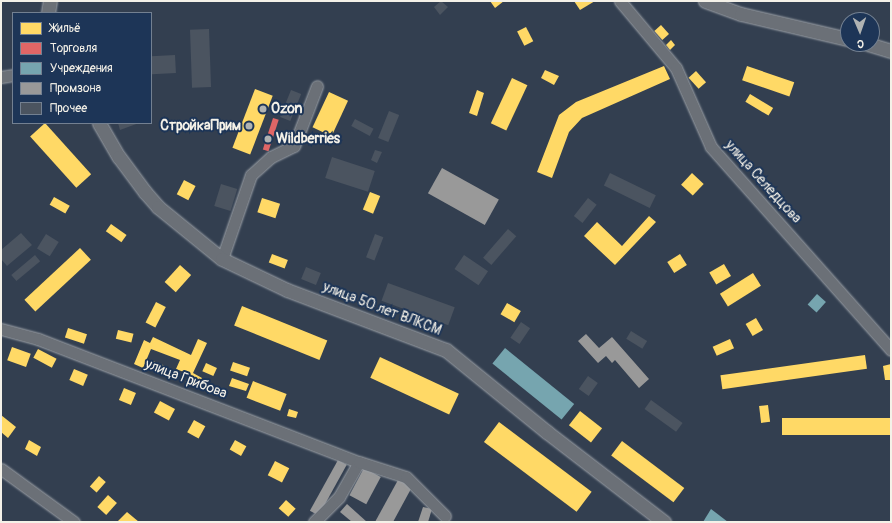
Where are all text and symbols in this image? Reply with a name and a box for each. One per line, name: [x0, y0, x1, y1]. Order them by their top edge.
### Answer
legend: [12, 12, 152, 124]
north arrow: [840, 12, 880, 52]
text: Жильё: [50, 21, 81, 36]
text: С: [857, 37, 864, 50]
text: Торговля: [50, 41, 97, 56]
text: Учреждения: [50, 61, 113, 76]
text: Промзона: [50, 81, 101, 96]
text: Прочее: [50, 101, 87, 116]
place label: Ozon: [271, 101, 302, 117]
marker: Ozon: [258, 104, 268, 114]
place label: СтройкаПрим: [160, 118, 241, 134]
marker: СтройкаПрим: [244, 121, 254, 131]
place label: Wildberries: [276, 131, 340, 147]
marker: Wildberries: [263, 134, 273, 144]
street label: улица Селедцова: [721, 137, 805, 227]
street label: улица 50 лет ВЛКСМ: [320, 279, 444, 339]
street label: улица Грибова: [143, 356, 229, 402]

